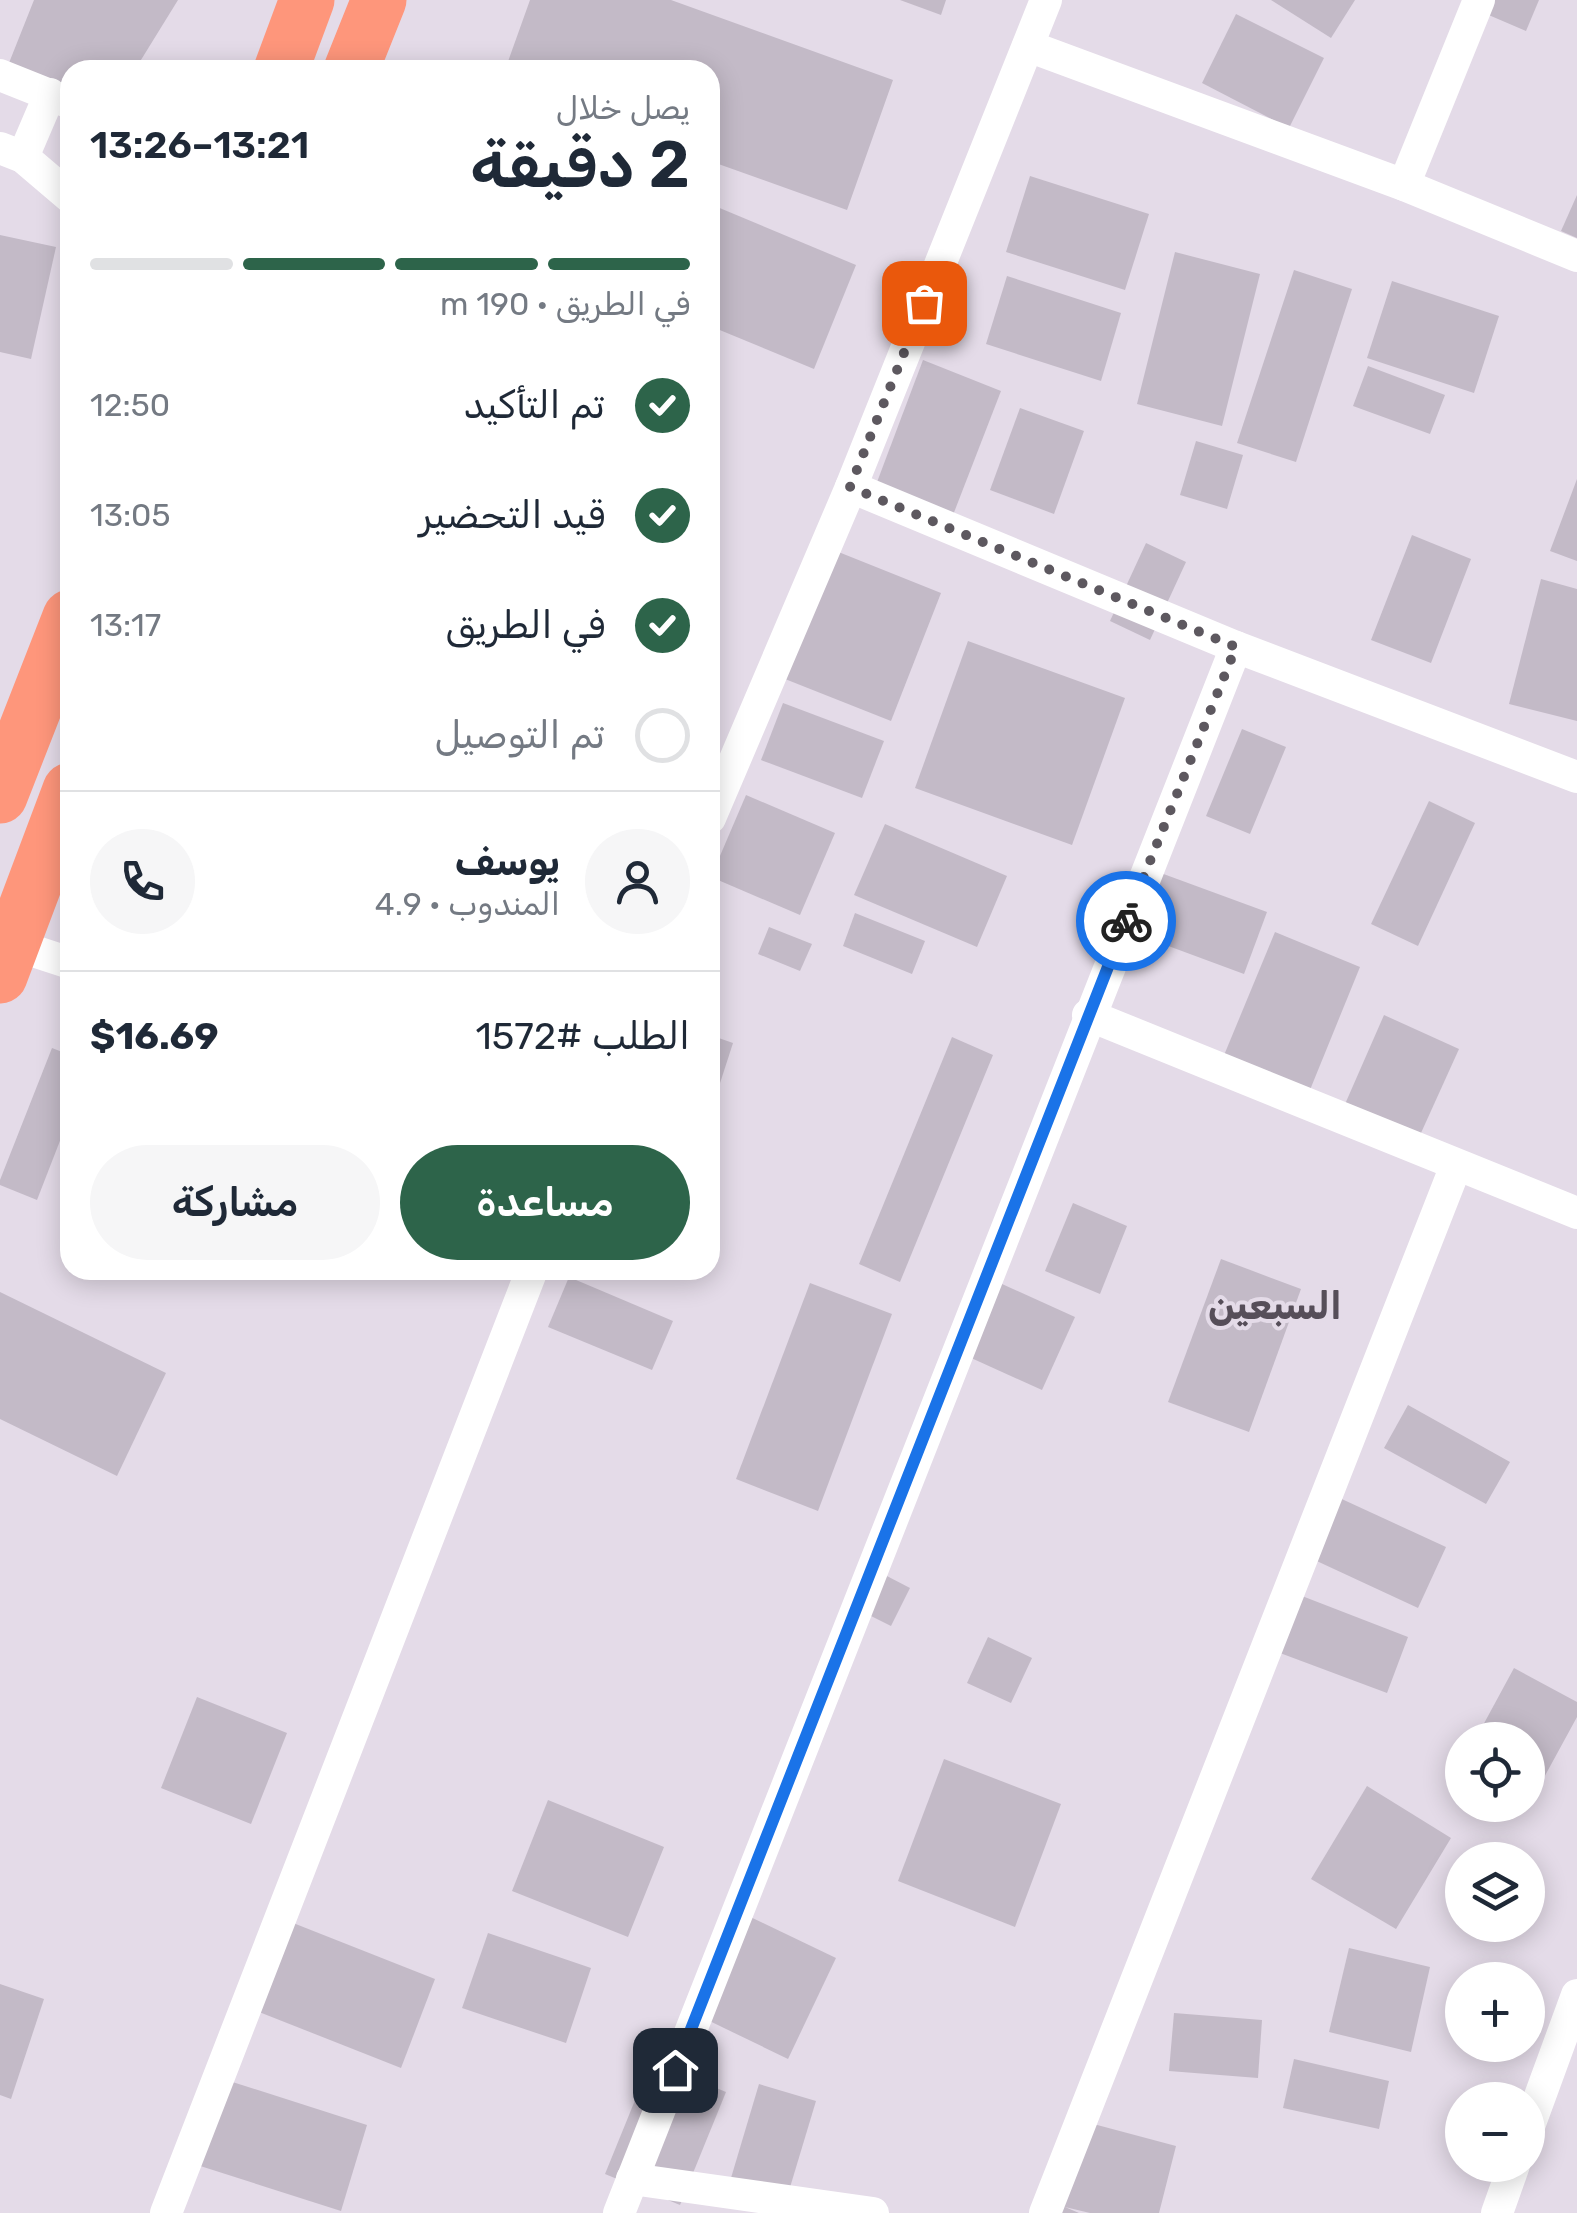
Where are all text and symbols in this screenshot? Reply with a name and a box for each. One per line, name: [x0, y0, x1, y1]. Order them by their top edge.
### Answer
text: يصل خلال: [556, 89, 690, 127]
text: 13:21–13:26: [90, 122, 309, 168]
text: 2 دقيقة: [470, 126, 690, 203]
pin: [882, 261, 967, 346]
icon: bag: [897, 276, 952, 331]
text: في الطريق · 190 m: [440, 285, 690, 323]
icon: check: [635, 378, 690, 433]
text: تم التأكيد: [463, 382, 605, 428]
text: 12:50: [90, 386, 170, 424]
icon: check: [635, 488, 690, 543]
text: قيد التحضير: [419, 492, 605, 538]
text: 13:05: [90, 496, 170, 534]
icon: check: [635, 598, 690, 653]
text: في الطريق: [445, 602, 605, 648]
text: 13:17: [90, 606, 161, 644]
text: تم التوصيل: [435, 712, 605, 758]
button: phone: [90, 829, 195, 934]
button: person: [585, 829, 690, 934]
text: يوسف: [455, 839, 560, 885]
courier: [1076, 871, 1176, 971]
text: المندوب · 4.9: [375, 885, 560, 923]
icon: bike: [1099, 894, 1154, 949]
text: $16.69: [90, 1013, 219, 1059]
text: الطلب #1572: [475, 1013, 690, 1059]
button: مشاركة: [90, 1145, 380, 1260]
button: مساعدة: [400, 1145, 690, 1260]
district label: السبعين: [1208, 1283, 1342, 1329]
map controls: [1445, 1722, 1545, 2182]
button: locate: [1445, 1722, 1545, 1822]
button: layers: [1445, 1842, 1545, 1942]
button: +: [1445, 1962, 1545, 2062]
pin: [633, 2028, 718, 2113]
icon: home: [648, 2043, 703, 2098]
button: −: [1445, 2082, 1545, 2182]

